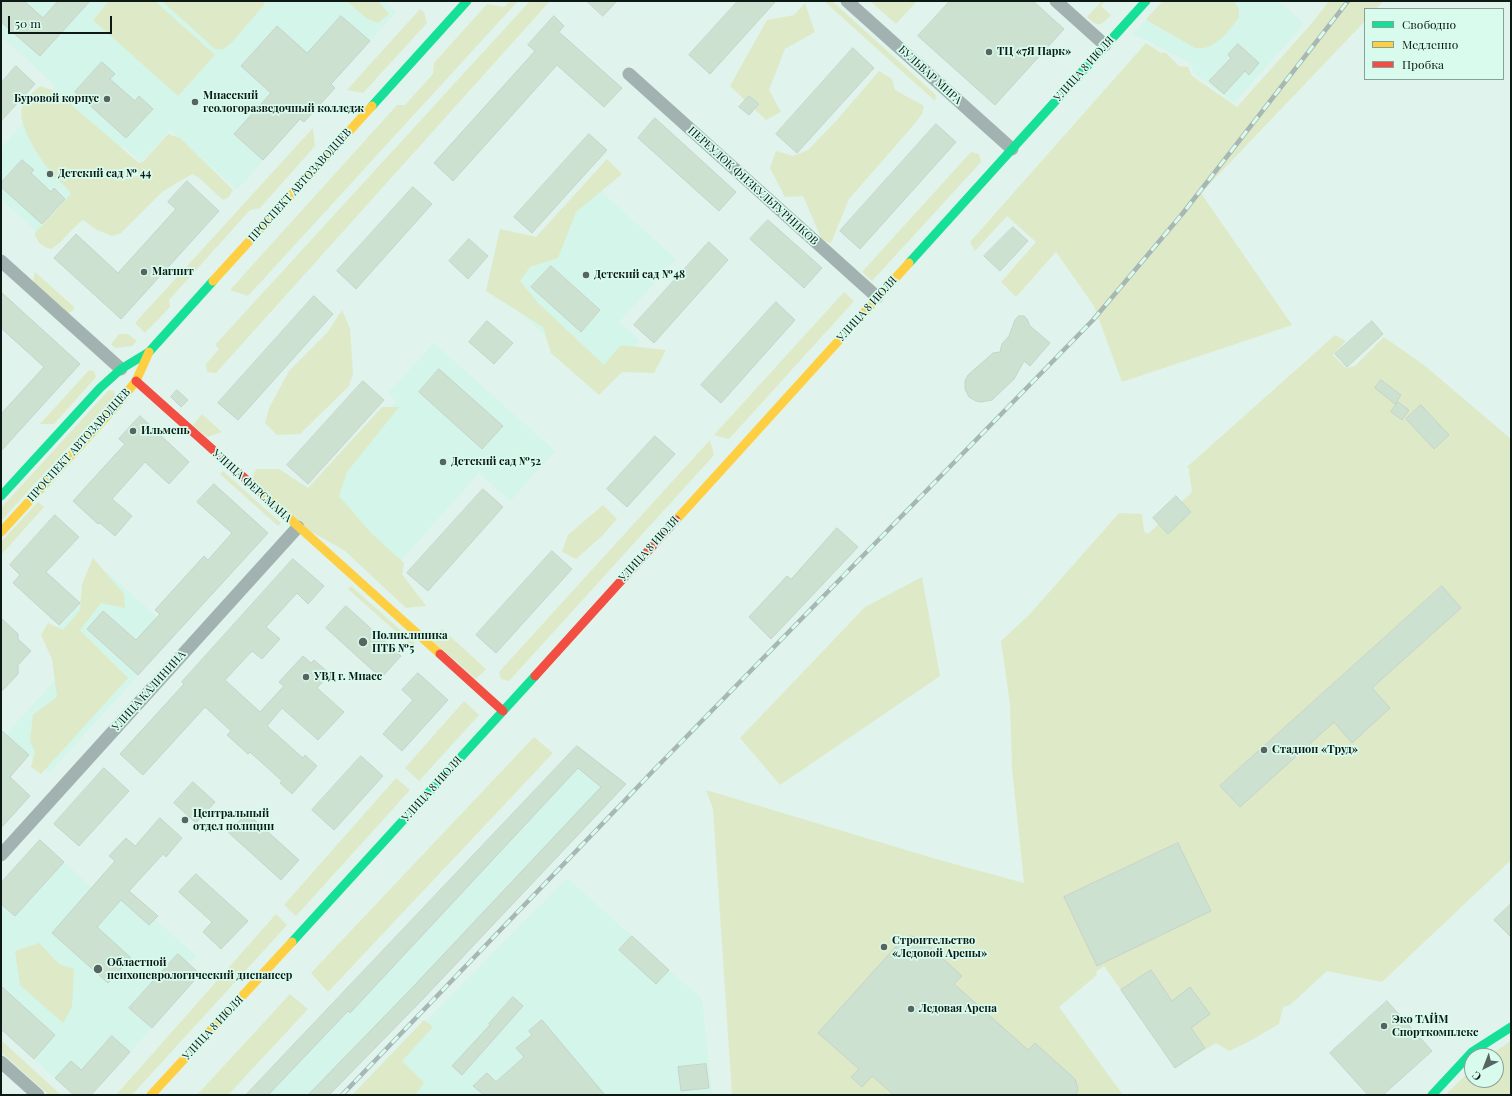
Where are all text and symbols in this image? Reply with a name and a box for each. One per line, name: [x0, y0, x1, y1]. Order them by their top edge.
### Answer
scale bar: [10, 8, 114, 34]
legend: [1364, 8, 1504, 80]
text: 50 m: [15, 15, 41, 31]
text: Свободно: [1402, 16, 1456, 32]
street label: УЛИЦА 8 ИЮЛЯ: [1051, 34, 1117, 104]
text: Медленно: [1402, 36, 1458, 52]
street label: БУЛЬВАР МИРА: [896, 43, 964, 107]
place label: ТЦ «7Я Парк»: [997, 45, 1071, 59]
marker: ТЦ «7Я Парк»: [984, 47, 994, 57]
text: Пробка: [1402, 56, 1444, 72]
place label: Миасский геологоразведочный колледж: [203, 89, 364, 115]
place label: Буровой корпус: [14, 92, 99, 106]
marker: Буровой корпус: [102, 94, 112, 104]
marker: Миасский геологоразведочный колледж: [190, 97, 200, 107]
street label: ПЕРЕУЛОК ФИЗКУЛЬТУРНИКОВ: [685, 124, 821, 248]
street label: ПРОСПЕКТ АВТОЗАВОДЦЕВ: [246, 126, 354, 244]
place label: Детский сад № 44: [58, 167, 151, 181]
marker: Детский сад № 44: [45, 169, 55, 179]
place label: Магнит: [152, 265, 194, 279]
marker: Магнит: [139, 267, 149, 277]
place label: Детский сад №48: [594, 268, 685, 282]
marker: Детский сад №48: [581, 270, 591, 280]
street label: УЛИЦА 8 ИЮЛЯ: [834, 274, 900, 344]
street label: ПРОСПЕКТ АВТОЗАВОДЦЕВ: [25, 386, 133, 504]
place label: Ильмень: [141, 424, 190, 438]
marker: Ильмень: [128, 426, 138, 436]
street label: УЛИЦА ФЕРСМАНА: [210, 447, 294, 525]
place label: Детский сад №52: [451, 455, 541, 469]
marker: Детский сад №52: [438, 457, 448, 467]
street label: УЛИЦА 8 ИЮЛЯ: [616, 514, 682, 584]
place label: Поликлиника ПТБ №5: [372, 629, 448, 655]
marker: Поликлиника ПТБ №5: [357, 636, 369, 648]
street label: УЛИЦА КАЛИНИНА: [110, 648, 188, 734]
place label: УВД г. Миасс: [314, 670, 382, 684]
marker: УВД г. Миасс: [301, 672, 311, 682]
place label: Стадион «Труд»: [1272, 743, 1358, 757]
marker: Стадион «Труд»: [1259, 745, 1269, 755]
street label: УЛИЦА 8 ИЮЛЯ: [399, 754, 465, 824]
place label: Центральный отдел полиции: [193, 807, 274, 833]
marker: Центральный отдел полиции: [180, 815, 190, 825]
place label: Строительство «Ледовой Арены»: [892, 934, 987, 960]
marker: Строительство «Ледовой Арены»: [879, 942, 889, 952]
place label: Областной психоневрологический диспансер: [107, 956, 292, 982]
marker: Областной психоневрологический диспансер: [92, 963, 104, 975]
street label: УЛИЦА 8 ИЮЛЯ: [180, 993, 246, 1063]
place label: Ледовая Арена: [919, 1002, 997, 1016]
marker: Ледовая Арена: [906, 1004, 916, 1014]
place label: Эко ТАЙМ Спорткомплекс: [1392, 1013, 1478, 1039]
marker: Эко ТАЙМ Спорткомплекс: [1379, 1021, 1389, 1031]
north arrow: [1464, 1048, 1504, 1088]
text: С: [1468, 1068, 1484, 1085]

